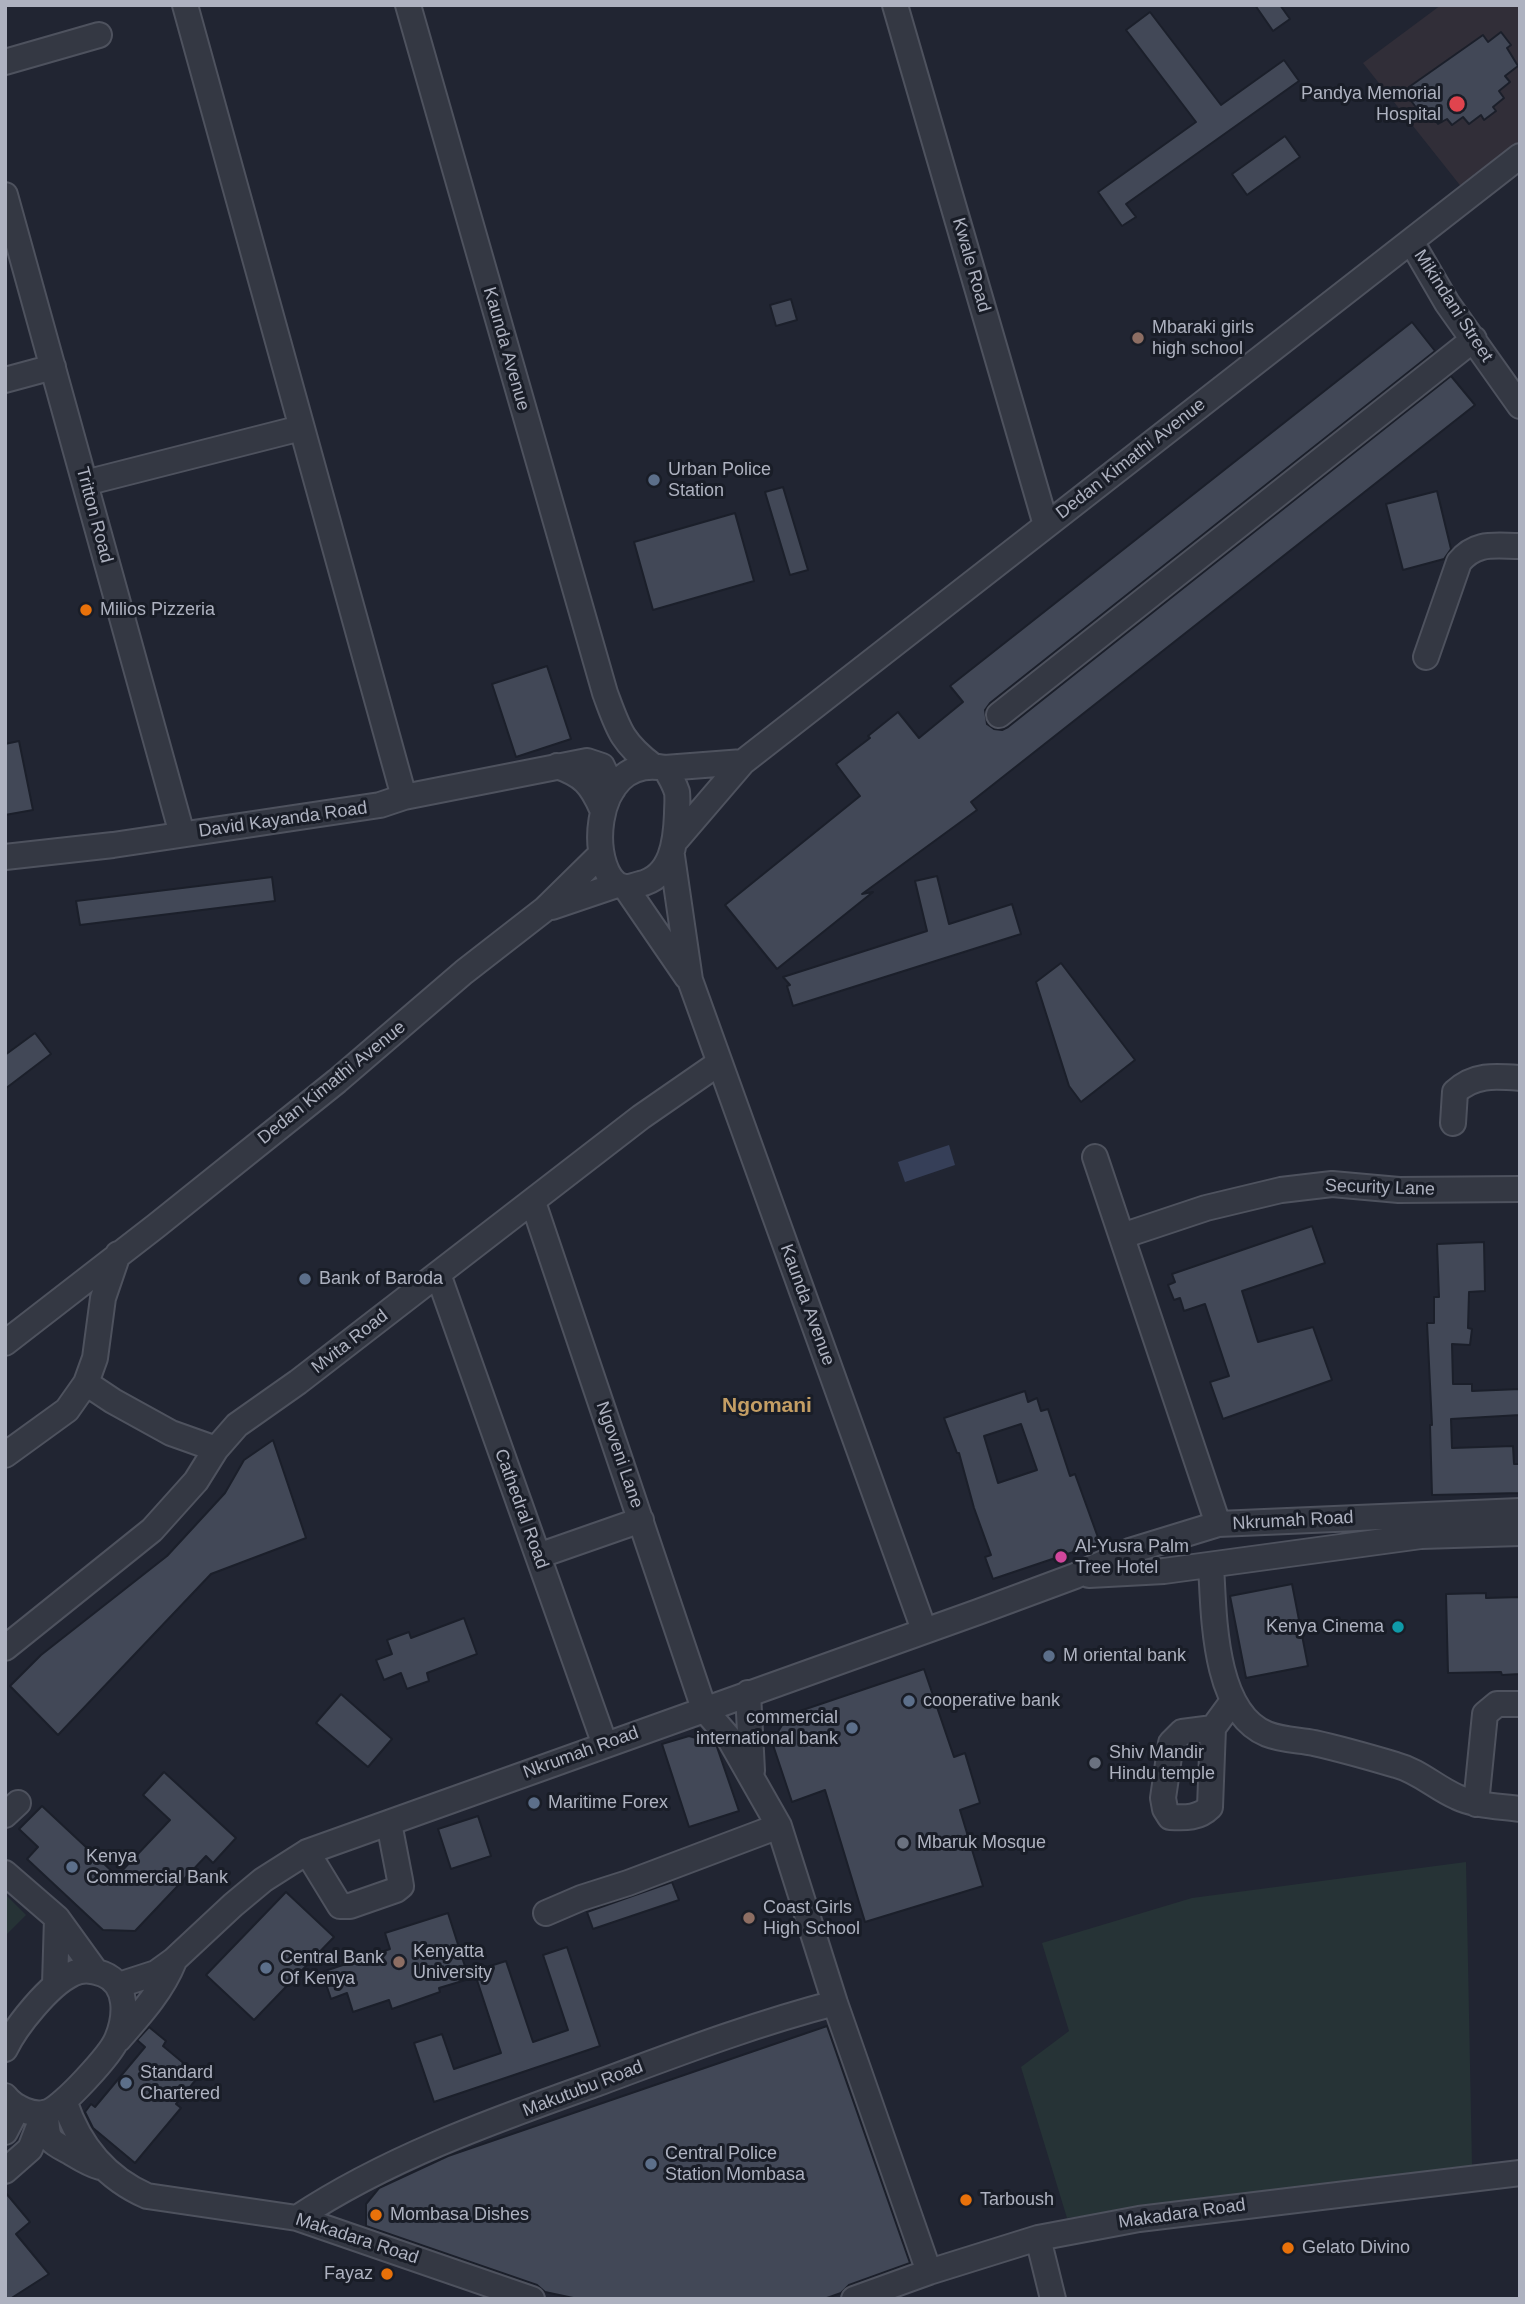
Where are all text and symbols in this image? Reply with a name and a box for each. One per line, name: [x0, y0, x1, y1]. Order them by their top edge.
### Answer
place label: Pandya Memorial Hospital: [1301, 83, 1441, 126]
marker: Pandya Memorial Hospital: [1447, 94, 1467, 114]
street label: Kwale Road: [947, 215, 995, 315]
street label: Mikindani Street: [1409, 246, 1497, 366]
street label: Kaunda Avenue: [478, 285, 534, 413]
place label: Mbaraki girls high school: [1152, 317, 1254, 360]
marker: Mbaraki girls high school: [1130, 330, 1146, 346]
street label: Dedan Kimathi Avenue: [1052, 394, 1210, 524]
place label: Urban Police Station: [668, 459, 771, 502]
street label: Tritton Road: [71, 465, 117, 565]
marker: Urban Police Station: [646, 472, 662, 488]
place label: Milios Pizzeria: [100, 599, 215, 621]
marker: Milios Pizzeria: [78, 602, 94, 618]
street label: David Kayanda Road: [197, 797, 369, 843]
street label: Dedan Kimathi Avenue: [254, 1017, 410, 1149]
street label: Security Lane: [1325, 1175, 1435, 1201]
street label: Kaunda Avenue: [775, 1241, 839, 1369]
place label: Bank of Baroda: [319, 1268, 443, 1290]
marker: Bank of Baroda: [297, 1271, 313, 1287]
street label: Mvita Road: [307, 1305, 393, 1379]
district label: Ngomani: [722, 1393, 812, 1419]
street label: Ngoveni Lane: [591, 1399, 647, 1511]
street label: Cathedral Road: [489, 1446, 553, 1572]
street label: Nkrumah Road: [1232, 1507, 1354, 1535]
place label: Al-Yusra Palm Tree Hotel: [1075, 1536, 1189, 1578]
marker: Al-Yusra Palm Tree Hotel: [1053, 1549, 1069, 1565]
place label: Kenya Cinema: [1266, 1616, 1384, 1638]
marker: Kenya Cinema: [1390, 1619, 1406, 1635]
place label: M oriental bank: [1063, 1645, 1186, 1667]
marker: M oriental bank: [1041, 1648, 1057, 1664]
place label: cooperative bank: [923, 1690, 1060, 1712]
marker: cooperative bank: [901, 1693, 917, 1709]
place label: commercial international bank: [696, 1707, 838, 1750]
marker: commercial international bank: [844, 1720, 860, 1736]
street label: Nkrumah Road: [520, 1722, 642, 1784]
place label: Shiv Mandir Hindu temple: [1109, 1742, 1215, 1784]
marker: Shiv Mandir Hindu temple: [1087, 1755, 1103, 1771]
place label: Maritime Forex: [548, 1792, 668, 1814]
marker: Maritime Forex: [526, 1795, 542, 1811]
place label: Mbaruk Mosque: [917, 1832, 1046, 1854]
marker: Mbaruk Mosque: [895, 1835, 911, 1851]
place label: Kenya Commercial Bank: [86, 1846, 228, 1888]
marker: Kenya Commercial Bank: [64, 1859, 80, 1875]
place label: Coast Girls High School: [763, 1897, 860, 1940]
marker: Coast Girls High School: [741, 1910, 757, 1926]
place label: Kenyatta University: [413, 1941, 492, 1983]
place label: Central Bank Of Kenya: [280, 1947, 384, 1990]
marker: Kenyatta University: [391, 1954, 407, 1970]
marker: Central Bank Of Kenya: [258, 1960, 274, 1976]
street label: Makutubu Road: [520, 2056, 646, 2122]
place label: Standard Chartered: [140, 2062, 220, 2104]
marker: Standard Chartered: [118, 2075, 134, 2091]
place label: Central Police Station Mombasa: [665, 2143, 805, 2186]
marker: Central Police Station Mombasa: [643, 2156, 659, 2172]
place label: Tarboush: [980, 2189, 1054, 2211]
marker: Tarboush: [958, 2192, 974, 2208]
street label: Makadara Road: [1117, 2194, 1247, 2234]
place label: Mombasa Dishes: [390, 2204, 529, 2226]
marker: Mombasa Dishes: [368, 2207, 384, 2223]
street label: Makadara Road: [293, 2209, 421, 2269]
place label: Gelato Divino: [1302, 2237, 1410, 2259]
marker: Gelato Divino: [1280, 2240, 1296, 2256]
place label: Fayaz: [324, 2263, 373, 2285]
marker: Fayaz: [379, 2266, 395, 2282]

